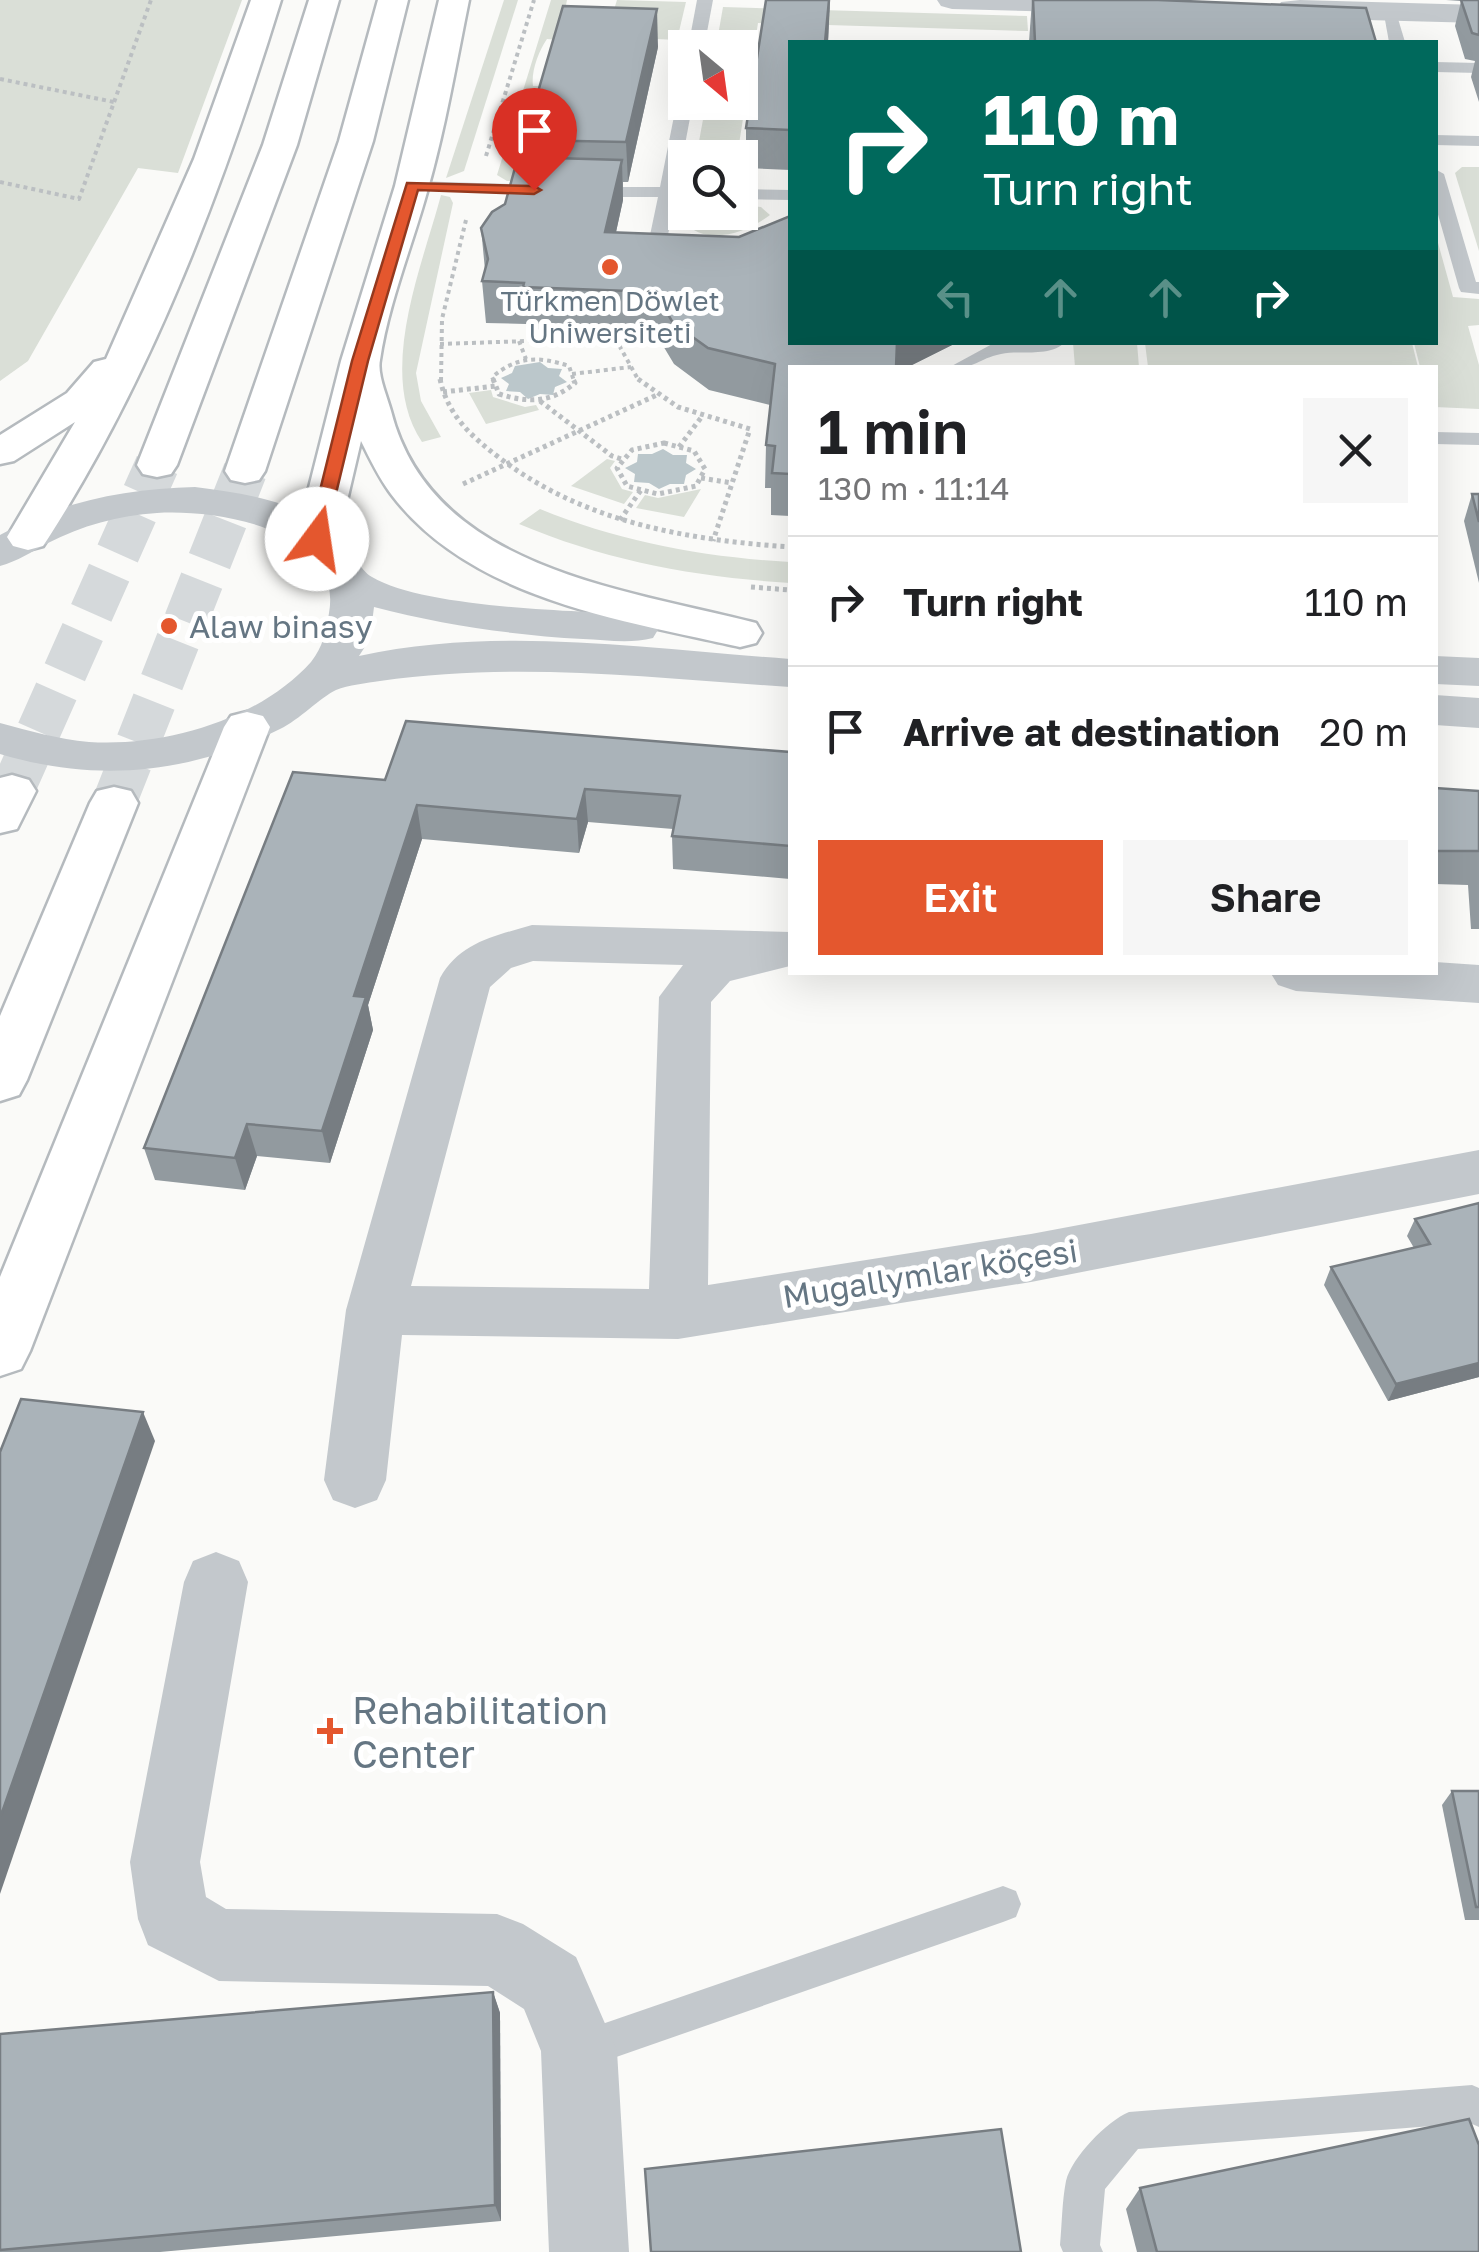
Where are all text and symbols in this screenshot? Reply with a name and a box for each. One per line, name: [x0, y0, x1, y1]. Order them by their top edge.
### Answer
north arrow: [668, 30, 758, 120]
map controls: [668, 30, 758, 230]
text: 110 m: [983, 76, 1179, 160]
icon: right: [818, 80, 948, 210]
pin: [492, 88, 577, 191]
icon: arrive: [507, 103, 562, 158]
button: search: [668, 140, 758, 230]
text: Turn right: [983, 161, 1193, 215]
marker: Türkmen Döwlet Uniwersiteti: [599, 256, 621, 278]
icon: left: [928, 270, 983, 325]
icon: ahead: [1033, 270, 1088, 325]
icon: ahead: [1138, 270, 1193, 325]
icon: right: [1243, 270, 1298, 325]
place label: Türkmen Döwlet Uniwersiteti: [500, 284, 720, 349]
text: 1 min: [818, 395, 968, 467]
button: close: [1303, 398, 1408, 503]
text: 130 m · 11:14: [818, 469, 1010, 507]
position arrow: [265, 487, 369, 591]
icon: right: [818, 574, 873, 629]
text: Turn right: [903, 579, 1083, 624]
text: 110 m: [1304, 579, 1408, 624]
place label: Alaw binasy: [189, 607, 373, 645]
marker: Alaw binasy: [158, 615, 180, 637]
icon: arrive: [818, 704, 873, 759]
text: Arrive at destination: [903, 709, 1280, 754]
text: 20 m: [1319, 709, 1408, 754]
button: Exit: [818, 840, 1103, 955]
button: Share: [1123, 840, 1408, 955]
street label: Mugallymlar köçesi: [780, 1231, 1080, 1315]
place label: Rehabilitation Center: [352, 1687, 608, 1776]
marker: Rehabilitation Center: [317, 1718, 343, 1744]

